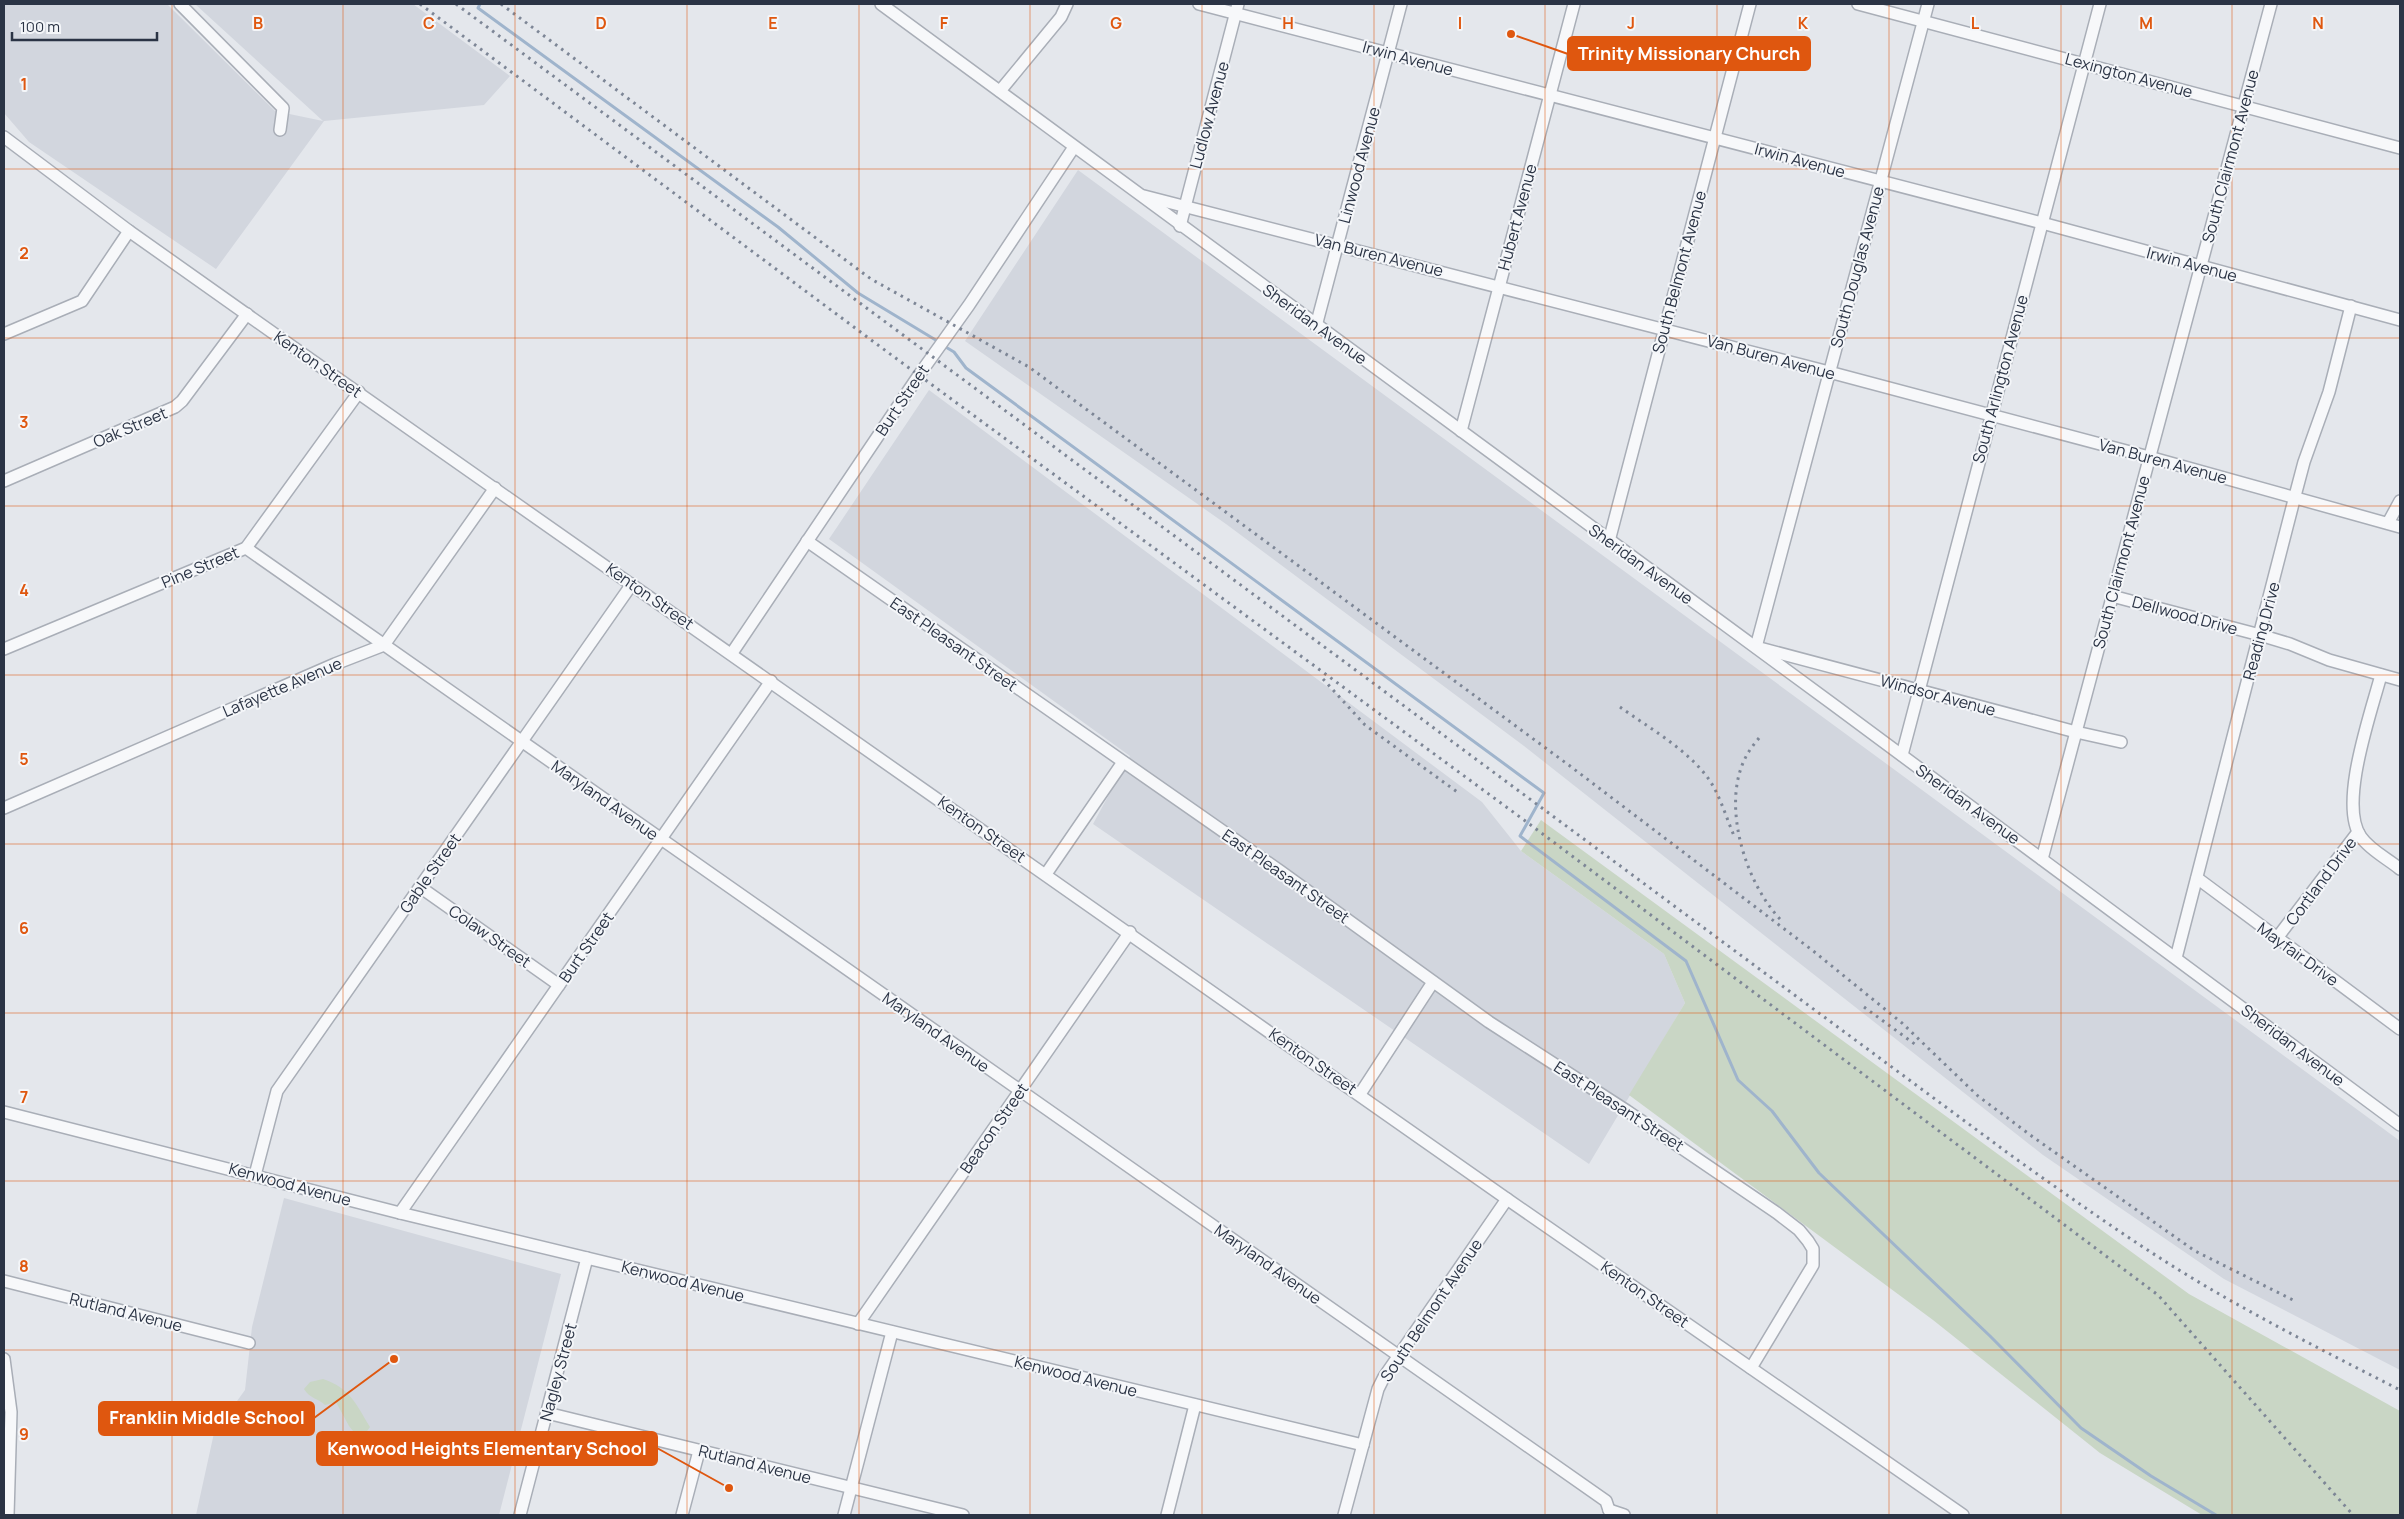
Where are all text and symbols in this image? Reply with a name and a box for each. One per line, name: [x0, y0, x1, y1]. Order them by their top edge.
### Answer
scale bar: [12, 10, 158, 42]
text: B: [253, 12, 263, 34]
text: C: [423, 12, 435, 34]
text: D: [595, 12, 607, 34]
text: E: [768, 12, 778, 34]
text: F: [940, 12, 949, 34]
text: G: [1110, 12, 1122, 34]
text: H: [1282, 12, 1294, 34]
text: I: [1458, 12, 1462, 34]
text: J: [1627, 12, 1635, 34]
text: K: [1798, 12, 1809, 34]
text: L: [1971, 12, 1980, 34]
text: M: [2139, 12, 2153, 34]
text: N: [2312, 12, 2324, 34]
text: 100 m: [20, 16, 60, 37]
street label: Irwin Avenue: [1360, 35, 1456, 81]
callout: Trinity Missionary Church: [1568, 37, 1810, 70]
text: Trinity Missionary Church: [1578, 41, 1800, 65]
street label: Lexington Avenue: [2063, 47, 2195, 103]
street label: Ludlow Avenue: [1184, 59, 1234, 171]
street label: South Clairmont Avenue: [2196, 67, 2264, 245]
text: 1: [20, 73, 28, 95]
street label: Linwood Avenue: [1333, 104, 1385, 226]
street label: Irwin Avenue: [1752, 137, 1848, 183]
street label: Hubert Avenue: [1492, 161, 1542, 273]
street label: South Douglas Avenue: [1825, 184, 1889, 350]
street label: South Belmont Avenue: [1647, 188, 1711, 356]
street label: Van Buren Avenue: [1312, 228, 1446, 282]
street label: Irwin Avenue: [2144, 241, 2240, 287]
text: 2: [19, 242, 29, 264]
street label: Sheridan Avenue: [1258, 279, 1372, 369]
street label: South Arlington Avenue: [1967, 292, 2033, 466]
street label: Kenton Street: [270, 326, 366, 402]
street label: Van Buren Avenue: [1704, 329, 1838, 385]
street label: Burt Street: [870, 360, 934, 440]
street label: Oak Street: [90, 402, 170, 452]
text: 3: [19, 411, 29, 433]
street label: Van Buren Avenue: [2096, 433, 2230, 489]
street label: South Clairmont Avenue: [2087, 473, 2155, 651]
street label: Sheridan Avenue: [1584, 519, 1698, 609]
street label: Pine Street: [158, 541, 242, 593]
street label: Kenton Street: [602, 558, 698, 634]
text: 4: [19, 579, 29, 601]
street label: Reading Drive: [2237, 579, 2285, 683]
street label: Dellwood Drive: [2130, 590, 2240, 640]
street label: East Pleasant Street: [886, 592, 1022, 696]
street label: Lafayette Avenue: [219, 652, 345, 722]
street label: Windsor Avenue: [1878, 669, 1998, 721]
text: 5: [19, 748, 29, 770]
street label: Maryland Avenue: [547, 755, 663, 845]
street label: Sheridan Avenue: [1911, 759, 2025, 849]
street label: Kenton Street: [934, 791, 1030, 867]
street label: East Pleasant Street: [1218, 824, 1354, 928]
street label: Gable Street: [394, 829, 466, 917]
street label: Cortland Drive: [2281, 832, 2361, 930]
street label: Colaw Street: [444, 900, 536, 972]
street label: Burt Street: [554, 907, 618, 987]
text: 6: [19, 917, 29, 939]
street label: Mayfair Drive: [2253, 917, 2343, 991]
street label: Maryland Avenue: [878, 987, 994, 1077]
street label: Sheridan Avenue: [2237, 999, 2349, 1091]
street label: Kenton Street: [1265, 1023, 1361, 1099]
street label: East Pleasant Street: [1550, 1056, 1688, 1156]
street label: Beacon Street: [955, 1078, 1033, 1178]
text: 7: [20, 1086, 28, 1108]
street label: Kenwood Avenue: [226, 1157, 354, 1211]
street label: Maryland Avenue: [1210, 1219, 1326, 1309]
street label: South Belmont Avenue: [1375, 1234, 1487, 1386]
text: 8: [19, 1255, 29, 1277]
street label: Kenwood Avenue: [619, 1255, 747, 1307]
street label: Kenton Street: [1597, 1256, 1693, 1332]
street label: Rutland Avenue: [67, 1287, 185, 1337]
street label: Nagley Street: [534, 1320, 582, 1424]
street label: Kenwood Avenue: [1012, 1350, 1140, 1402]
callout: Franklin Middle School: [99, 1402, 314, 1435]
text: Franklin Middle School: [109, 1405, 305, 1429]
text: 9: [19, 1423, 29, 1445]
callout: Kenwood Heights Elementary School: [317, 1432, 657, 1465]
text: Kenwood Heights Elementary School: [327, 1436, 647, 1460]
street label: Rutland Avenue: [696, 1439, 814, 1489]

